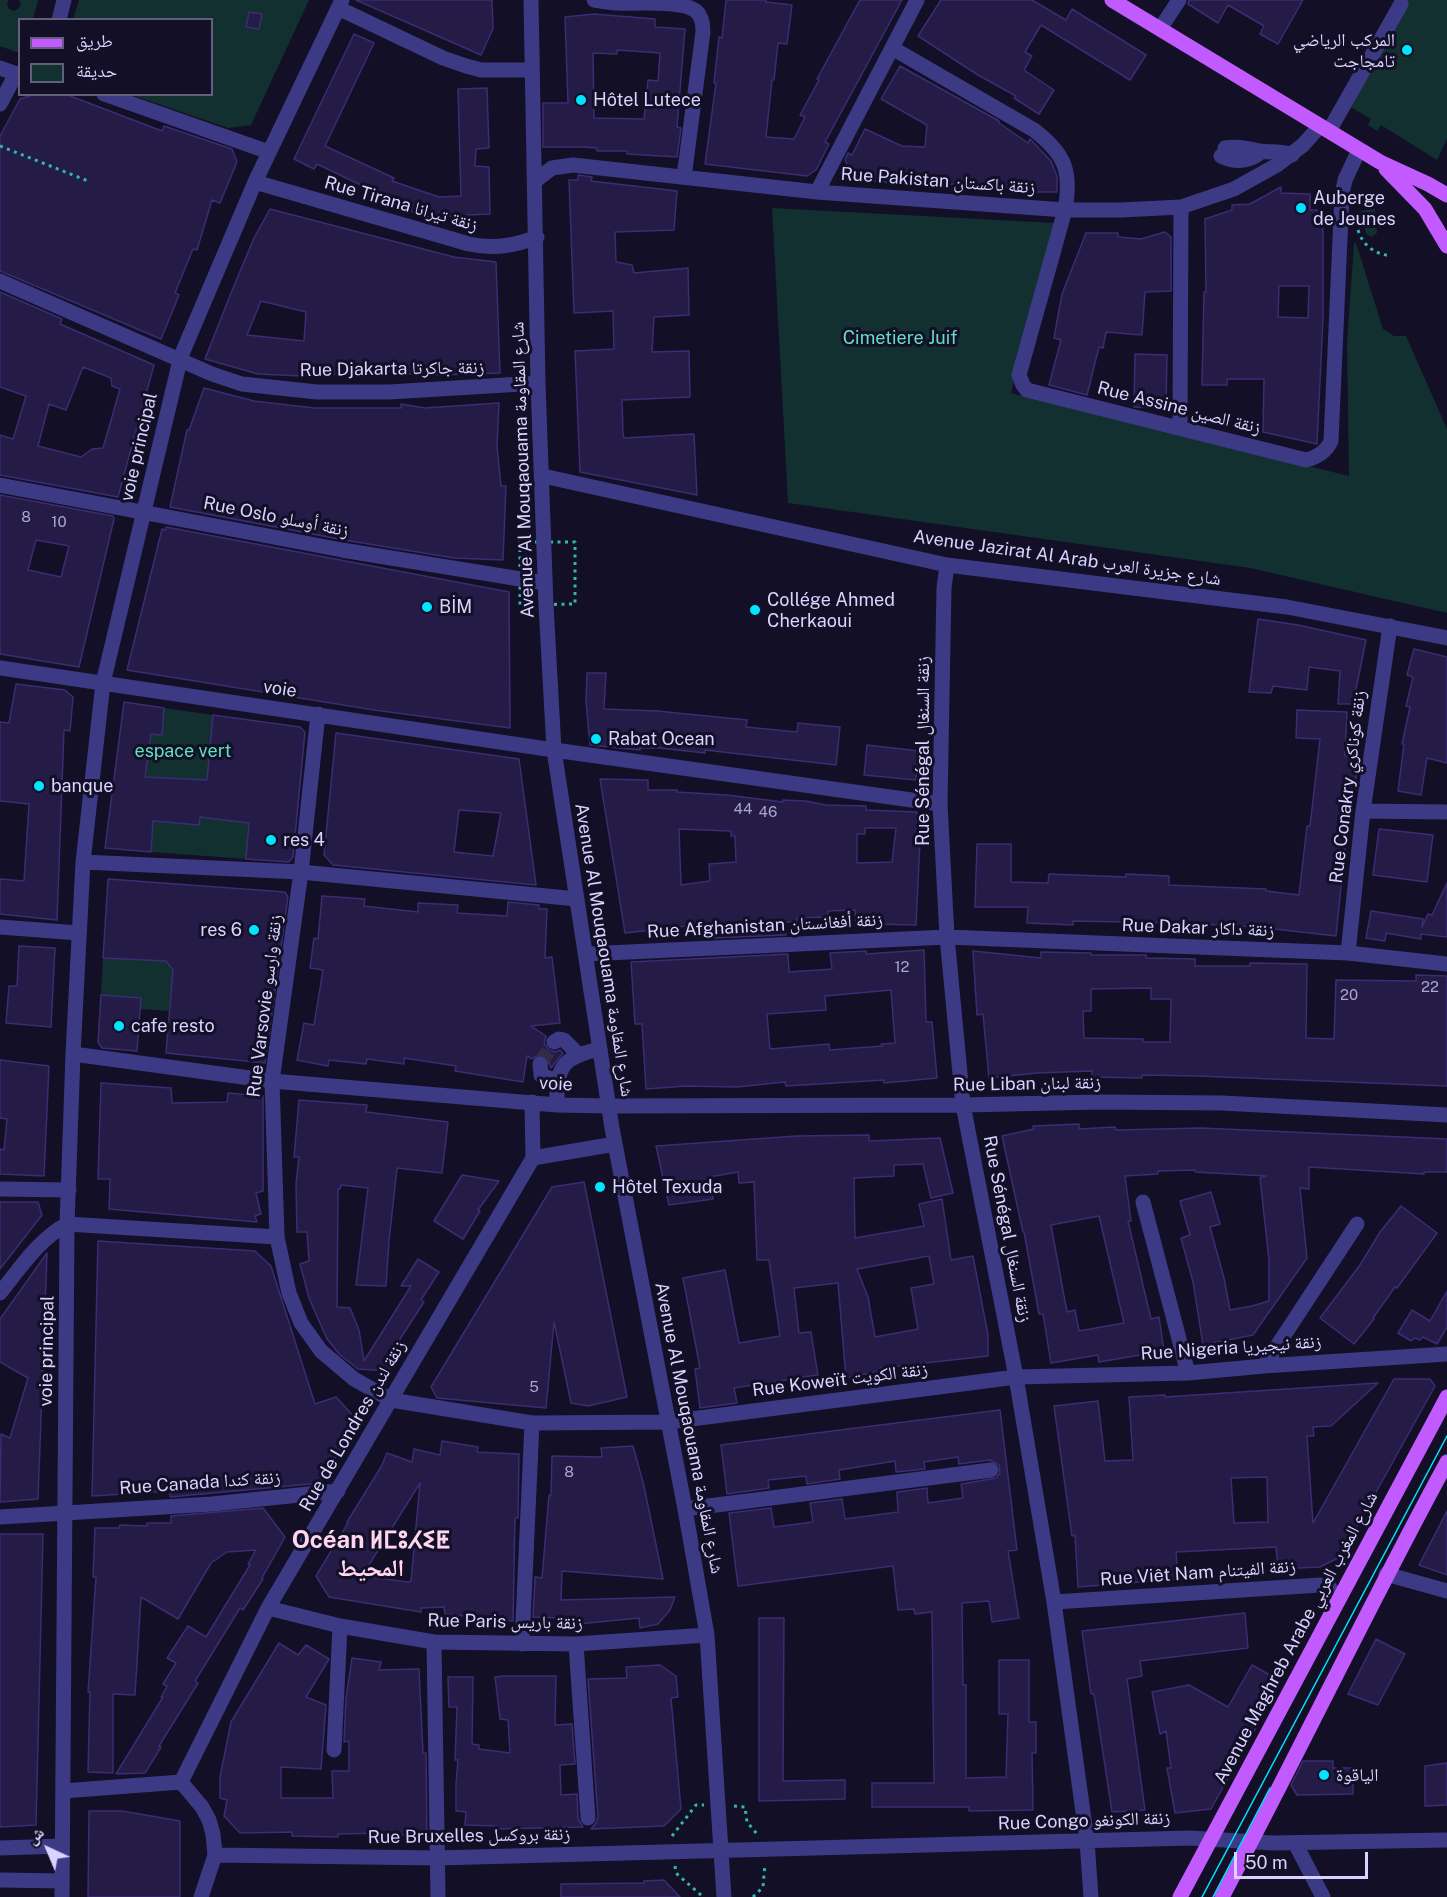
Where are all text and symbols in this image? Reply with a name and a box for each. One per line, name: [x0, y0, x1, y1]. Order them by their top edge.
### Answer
legend: [18, 18, 213, 96]
place label: المركب الرياضي تامجاجت: [1293, 29, 1395, 72]
text: طريق: [76, 30, 113, 51]
marker: المركب الرياضي تامجاجت: [1400, 43, 1414, 57]
text: حديقة: [76, 60, 117, 81]
place label: Hôtel Lutece: [593, 89, 701, 111]
marker: Hôtel Lutece: [574, 93, 588, 107]
street label: Rue Pakistan زنقة باكستان: [840, 163, 1036, 199]
street label: Rue Tirana زنقة تيرانا: [322, 172, 480, 236]
place label: Auberge de Jeunes: [1313, 187, 1396, 230]
marker: Auberge de Jeunes: [1294, 201, 1308, 215]
street label: Avenue Al Mouqaouama شارع المقاومة: [507, 321, 539, 619]
park label: Cimetiere Juif: [843, 327, 957, 349]
street label: Rue Djakarta زنقة جاكرتا: [299, 357, 485, 381]
street label: Rue Assine زنقة الصين: [1095, 377, 1263, 439]
street label: voie principal: [116, 390, 162, 504]
street label: Rue Oslo زنقة أوسلو: [202, 492, 350, 542]
house number: 8: [21, 508, 31, 526]
house number: 10: [51, 513, 67, 531]
street label: Avenue Jazirat Al Arab شارع جزيرة العرب: [912, 526, 1222, 590]
place label: Collége Ahmed Cherkaoui: [767, 589, 895, 632]
place label: BİM: [439, 596, 472, 618]
marker: BİM: [420, 600, 434, 614]
marker: Collége Ahmed Cherkaoui: [748, 603, 762, 617]
street label: Rue Sénégal زنقة السنغال: [912, 656, 934, 846]
street label: voie: [262, 676, 298, 702]
street label: Rue Conakry زنقة كوناكري: [1325, 689, 1371, 885]
place label: Rabat Ocean: [608, 728, 715, 750]
marker: Rabat Ocean: [589, 732, 603, 746]
park label: espace vert: [135, 740, 231, 762]
place label: banque: [51, 775, 113, 797]
marker: banque: [32, 779, 46, 793]
house number: 44: [734, 800, 752, 818]
street label: Avenue Al Mouqaouama شارع المقاومة: [570, 802, 638, 1098]
house number: 46: [759, 803, 777, 821]
place label: res 4: [283, 829, 325, 851]
marker: res 4: [264, 833, 278, 847]
street label: Rue Afghanistan زنقة أفغانستان: [646, 909, 884, 943]
street label: Rue Varsovie زنقة وارسو: [243, 913, 287, 1099]
street label: Rue Dakar زنقة داكار: [1121, 915, 1275, 941]
place label: res 6: [200, 919, 242, 941]
marker: res 6: [247, 923, 261, 937]
house number: 12: [894, 958, 910, 976]
house number: 22: [1421, 978, 1439, 996]
house number: 20: [1340, 986, 1358, 1004]
place label: cafe resto: [131, 1015, 215, 1037]
marker: cafe resto: [112, 1019, 126, 1033]
street label: voie: [539, 1072, 573, 1096]
street label: Rue Liban زنقة لبنان: [953, 1072, 1101, 1096]
street label: Rue Sénégal زنقة السنغال: [978, 1134, 1036, 1324]
place label: Hôtel Texuda: [612, 1176, 722, 1198]
marker: Hôtel Texuda: [593, 1180, 607, 1194]
street label: Avenue Al Mouqaouama شارع المقاومة: [650, 1280, 728, 1576]
street label: voie principal: [35, 1295, 59, 1407]
street label: Rue Nigeria زنقة نيجيريا: [1140, 1331, 1322, 1365]
street label: Rue de Londres زنقة لندن: [295, 1337, 411, 1515]
street label: Rue Koweït زنقة الكويت: [751, 1359, 929, 1401]
house number: 5: [529, 1378, 539, 1396]
house number: 8: [564, 1463, 574, 1481]
street label: Rue Canada زنقة كندا: [119, 1467, 281, 1499]
street label: Avenue Maghreb Arabe شارع المغرب العربي: [1210, 1488, 1382, 1788]
district label: Océan ⵍⵎⵓⵃⵉⵟ المحيط: [292, 1527, 450, 1583]
street label: Rue Viêt Nam زنقة الفيتنام: [1099, 1555, 1297, 1591]
street label: Rue Paris زنقة باريس: [427, 1610, 583, 1634]
place label: الياقوة: [1336, 1764, 1378, 1786]
marker: الياقوة: [1317, 1768, 1331, 1782]
street label: Rue Congo زنقة الكونغو: [997, 1807, 1171, 1835]
north arrow: [18, 1819, 78, 1879]
text: ش: [22, 1823, 48, 1848]
street label: Rue Bruxelles زنقة بروكسل: [368, 1823, 570, 1849]
scale bar: [1237, 1840, 1370, 1878]
text: 50 m: [1245, 1852, 1288, 1873]

